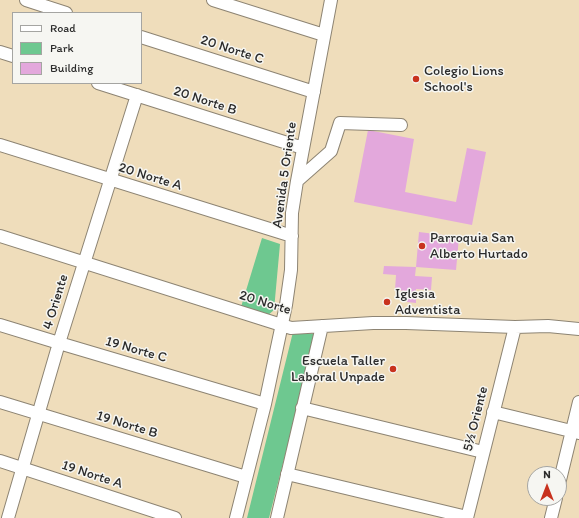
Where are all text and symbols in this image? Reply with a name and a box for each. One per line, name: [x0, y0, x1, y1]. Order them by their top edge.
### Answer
legend: [12, 12, 142, 84]
text: Road: [50, 21, 76, 35]
street label: 20 Norte C: [198, 32, 266, 68]
text: Park: [50, 41, 74, 55]
text: Building: [50, 61, 93, 75]
place label: Colegio Lions School's: [424, 63, 504, 96]
marker: Colegio Lions School's: [411, 74, 421, 84]
street label: 20 Norte B: [171, 83, 239, 119]
street label: Avenida 5 Oriente: [269, 121, 301, 229]
street label: 20 Norte A: [116, 159, 184, 195]
place label: Parroquia San Alberto Hurtado: [430, 230, 528, 262]
marker: Parroquia San Alberto Hurtado: [417, 241, 427, 251]
street label: 4 Oriente: [40, 272, 72, 332]
place label: Iglesia Adventista: [395, 286, 460, 318]
street label: 20 Norte: [237, 287, 293, 319]
marker: Iglesia Adventista: [382, 297, 392, 307]
street label: 19 Norte C: [103, 333, 169, 367]
place label: Escuela Taller Laboral Unpade: [291, 353, 385, 386]
marker: Escuela Taller Laboral Unpade: [388, 364, 398, 374]
street label: 5½ Oriente: [460, 385, 492, 453]
street label: 19 Norte B: [94, 408, 160, 442]
street label: 19 Norte A: [59, 457, 125, 493]
north arrow: [527, 466, 567, 506]
text: N: [543, 468, 551, 481]

